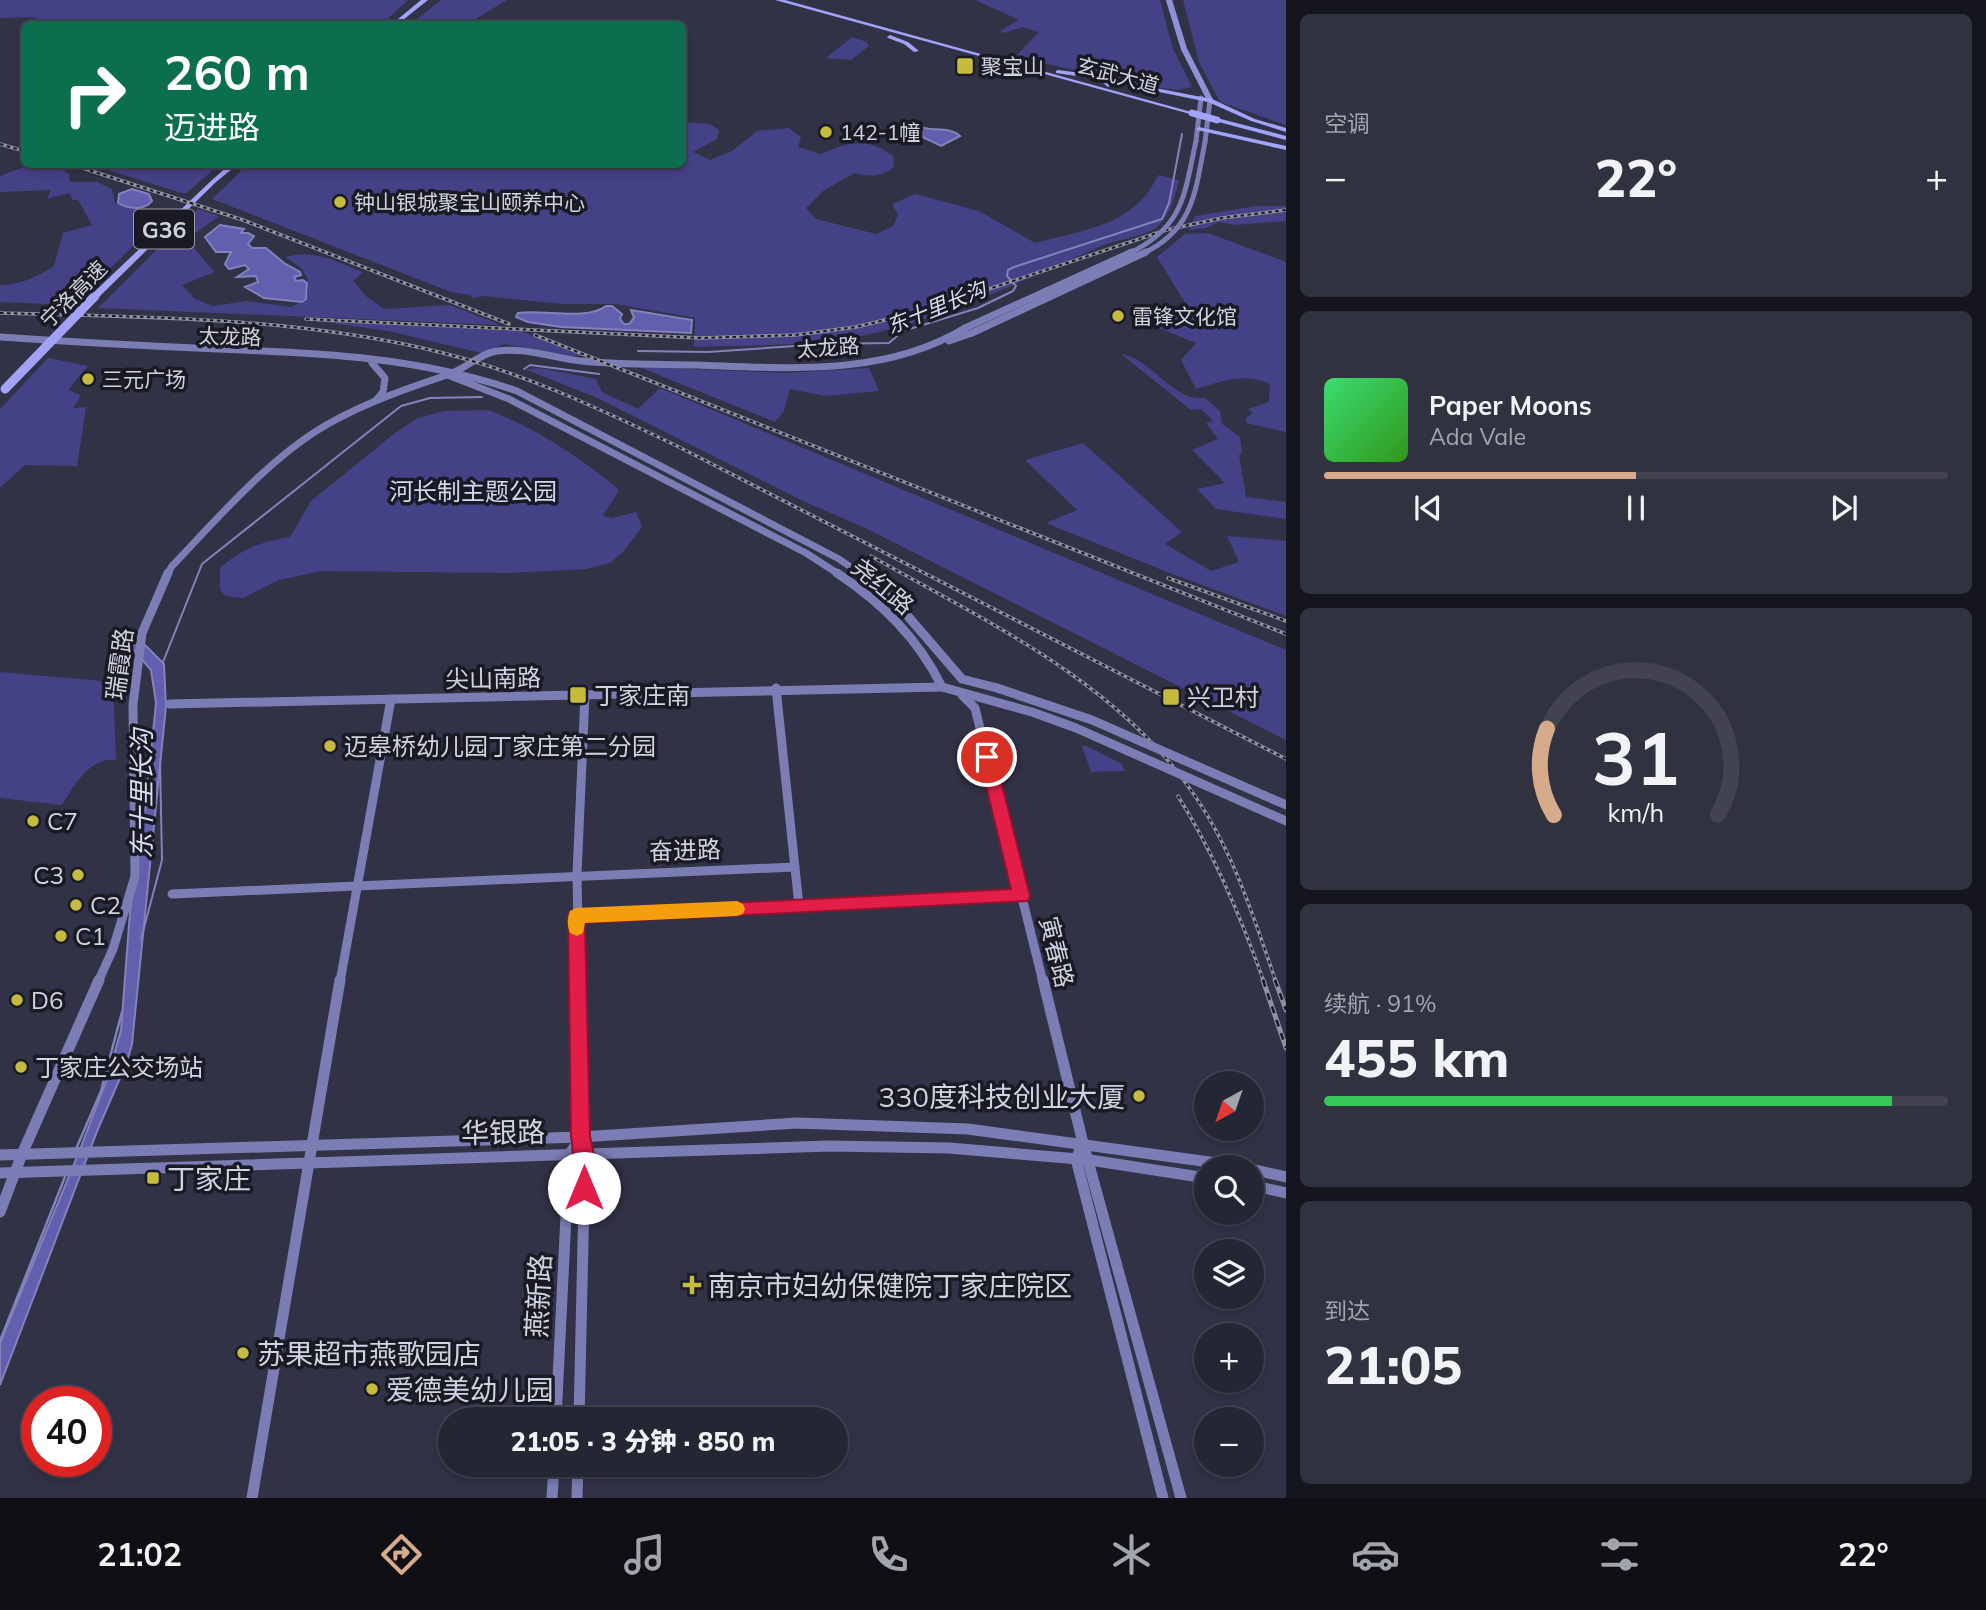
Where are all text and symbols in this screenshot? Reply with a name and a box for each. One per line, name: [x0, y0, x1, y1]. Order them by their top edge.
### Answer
text: 260 m: [164, 41, 310, 102]
icon: right: [49, 49, 140, 140]
street label: 玄武大道: [1074, 52, 1162, 98]
place label: 聚宝山: [981, 53, 1044, 79]
marker: 聚宝山: [955, 56, 975, 76]
text: 迈进路: [164, 107, 260, 147]
text: 空调: [1324, 109, 1370, 138]
place label: 142-1幢: [840, 119, 920, 145]
marker: 142-1幢: [818, 124, 834, 140]
text: 22°: [1595, 145, 1677, 210]
text: −: [1324, 153, 1347, 201]
text: +: [1925, 153, 1948, 201]
place label: 钟山银城聚宝山颐养中心: [354, 189, 585, 215]
marker: 钟山银城聚宝山颐养中心: [332, 194, 348, 210]
road number: G36: [134, 210, 194, 248]
street label: 宁洛高速: [34, 255, 112, 333]
water label: 东十里长沟: [882, 275, 991, 339]
place label: 雷锋文化馆: [1132, 303, 1237, 329]
marker: 雷锋文化馆: [1110, 308, 1126, 324]
street label: 太龙路: [198, 322, 262, 350]
street label: 太龙路: [796, 332, 860, 362]
place label: 三元广场: [102, 366, 186, 392]
marker: 三元广场: [80, 371, 96, 387]
text: Paper Moons: [1429, 389, 1592, 422]
text: Ada Vale: [1429, 422, 1526, 451]
park label: 河长制主题公园: [389, 476, 557, 506]
icon: previous: [1409, 489, 1447, 527]
icon: pause: [1617, 489, 1655, 527]
icon: next: [1825, 489, 1863, 527]
street label: 尧红路: [846, 551, 920, 621]
street label: 瑞霞路: [99, 626, 139, 702]
street label: 尖山南路: [445, 662, 541, 694]
place label: 丁家庄南: [594, 680, 690, 710]
place label: 兴卫村: [1187, 682, 1259, 712]
marker: 丁家庄南: [568, 685, 588, 705]
marker: 兴卫村: [1161, 687, 1181, 707]
text: 31: [1592, 712, 1680, 803]
water label: 东十里长沟: [125, 726, 158, 859]
pin: [957, 727, 1017, 787]
place label: 迈皋桥幼儿园丁家庄第二分园: [344, 731, 656, 761]
marker: 迈皋桥幼儿园丁家庄第二分园: [322, 738, 338, 754]
icon: arrive: [968, 738, 1006, 776]
text: km/h: [1608, 797, 1664, 828]
place label: C7: [47, 806, 78, 836]
marker: C7: [25, 813, 41, 829]
street label: 奋进路: [648, 834, 722, 866]
place label: C3: [33, 860, 64, 890]
marker: C3: [70, 867, 86, 883]
place label: C2: [90, 890, 121, 920]
marker: C2: [68, 897, 84, 913]
street label: 寅春路: [1034, 913, 1080, 991]
place label: C1: [75, 921, 106, 951]
marker: C1: [53, 928, 69, 944]
place label: D6: [31, 985, 63, 1015]
text: 续航 · 91%: [1324, 989, 1436, 1018]
marker: D6: [9, 992, 25, 1008]
text: 455 km: [1324, 1025, 1509, 1090]
place label: 丁家庄公交场站: [35, 1052, 203, 1082]
marker: 丁家庄公交场站: [13, 1059, 29, 1075]
north arrow: [1194, 1071, 1264, 1141]
map controls: [1194, 1071, 1264, 1477]
place label: 330度科技创业大厦: [879, 1079, 1125, 1114]
marker: 330度科技创业大厦: [1131, 1088, 1147, 1104]
street label: 华银路: [461, 1114, 545, 1150]
position arrow: [547, 1151, 621, 1225]
button: search: [1194, 1155, 1264, 1225]
place label: 丁家庄: [167, 1161, 251, 1196]
marker: 丁家庄: [145, 1170, 161, 1186]
button: layers: [1194, 1239, 1264, 1309]
street label: 燕新路: [518, 1253, 558, 1339]
place label: 南京市妇幼保健院丁家庄院区: [708, 1268, 1072, 1303]
marker: 南京市妇幼保健院丁家庄院区: [682, 1275, 702, 1295]
text: 到达: [1324, 1296, 1370, 1325]
button: +: [1194, 1323, 1264, 1393]
text: 21:05: [1324, 1332, 1462, 1397]
place label: 苏果超市燕歌园店: [257, 1336, 481, 1371]
marker: 苏果超市燕歌园店: [235, 1345, 251, 1361]
place label: 爱德美幼儿园: [386, 1372, 554, 1407]
marker: 爱德美幼儿园: [364, 1381, 380, 1397]
speed limit sign: 40: [21, 1386, 112, 1477]
button: −: [1194, 1407, 1264, 1477]
text: 21:05 · 3 分钟 · 850 m: [511, 1425, 775, 1458]
icon: directions: [377, 1530, 426, 1579]
icon: music: [620, 1530, 669, 1579]
icon: phone: [864, 1530, 913, 1579]
icon: climate: [1107, 1530, 1156, 1579]
icon: car: [1351, 1530, 1400, 1579]
icon: filters: [1595, 1530, 1644, 1579]
text: 21:02: [97, 1534, 182, 1574]
text: 22°: [1838, 1534, 1889, 1574]

